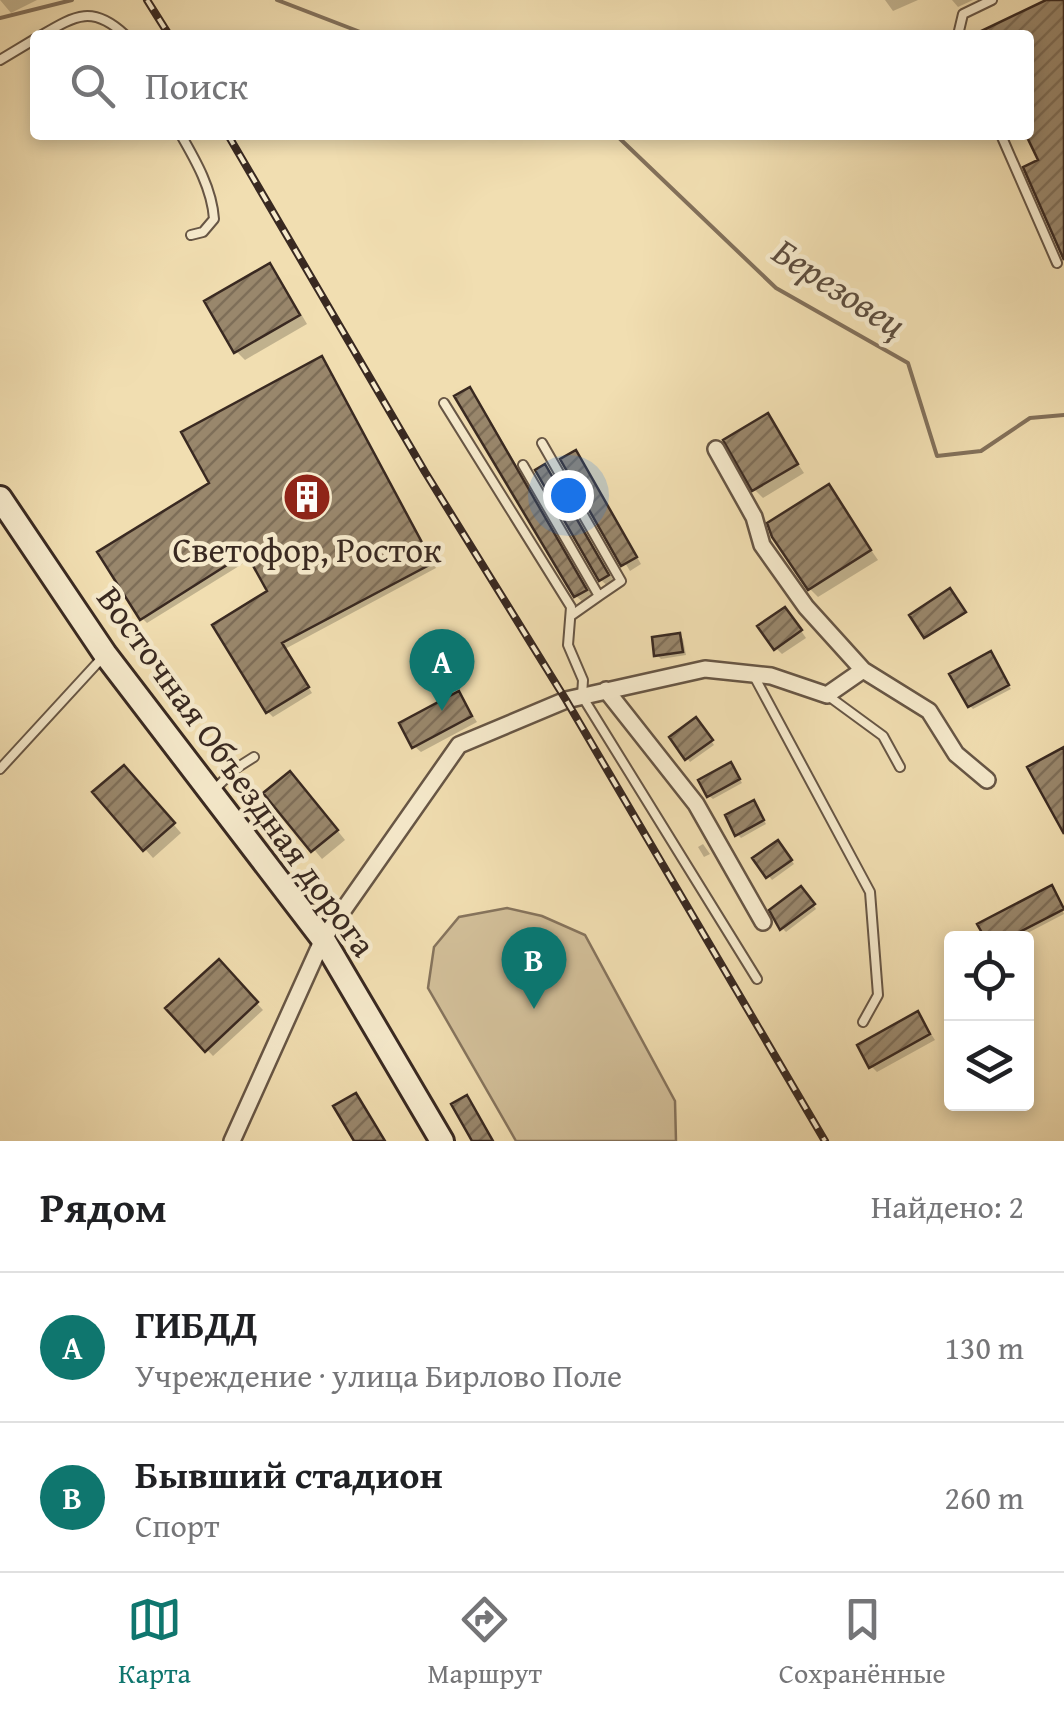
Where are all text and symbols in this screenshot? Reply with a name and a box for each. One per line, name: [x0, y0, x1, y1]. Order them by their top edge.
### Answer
search box: [30, 30, 1034, 140]
text: Поиск: [145, 57, 248, 113]
icon: search: [65, 58, 120, 113]
water label: Березовец: [762, 223, 918, 351]
your location: [543, 470, 594, 521]
building icon: Светофор, Росток: [281, 471, 333, 523]
place label: Светофор, Росток: [173, 524, 442, 575]
street label: Восточная Объездная дорога: [85, 575, 389, 967]
pin: A: [410, 628, 474, 711]
pin: B: [502, 926, 566, 1009]
map controls: [944, 931, 1034, 1111]
button: locate: [944, 931, 1034, 1021]
button: layers: [944, 1021, 1034, 1111]
text: Рядом: [40, 1176, 167, 1237]
text: Найдено: 2: [871, 1183, 1024, 1230]
text: ГИБДД: [135, 1296, 258, 1352]
text: A: [62, 1324, 83, 1371]
text: 130 m: [945, 1324, 1024, 1371]
text: Учреждение · улица Бирлово Поле: [135, 1352, 622, 1399]
text: Бывший стадион: [135, 1446, 443, 1502]
text: B: [63, 1474, 82, 1521]
text: 260 m: [945, 1474, 1024, 1521]
text: Спорт: [135, 1502, 219, 1549]
tab: Карта: [118, 1592, 191, 1693]
tab: Маршрут: [428, 1592, 542, 1693]
tab: Сохранённые: [779, 1592, 946, 1693]

